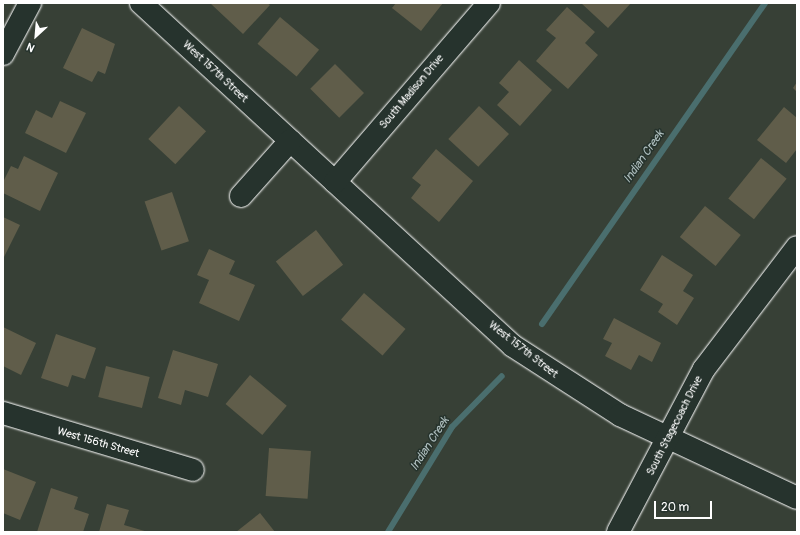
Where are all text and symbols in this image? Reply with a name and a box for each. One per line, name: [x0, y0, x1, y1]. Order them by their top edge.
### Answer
north arrow: [16, 16, 56, 56]
street label: West 157th Street: [180, 38, 250, 106]
text: N: [24, 40, 37, 55]
street label: South Madison Drive: [377, 52, 447, 132]
water label: Indian Creek: [621, 128, 667, 186]
street label: West 157th Street: [486, 319, 560, 381]
street label: South Stagecoach Drive: [644, 374, 706, 478]
water label: Indian Creek: [407, 414, 453, 474]
street label: West 156th Street: [55, 425, 141, 461]
scale bar: [656, 493, 714, 519]
text: 20 m: [661, 500, 689, 515]

